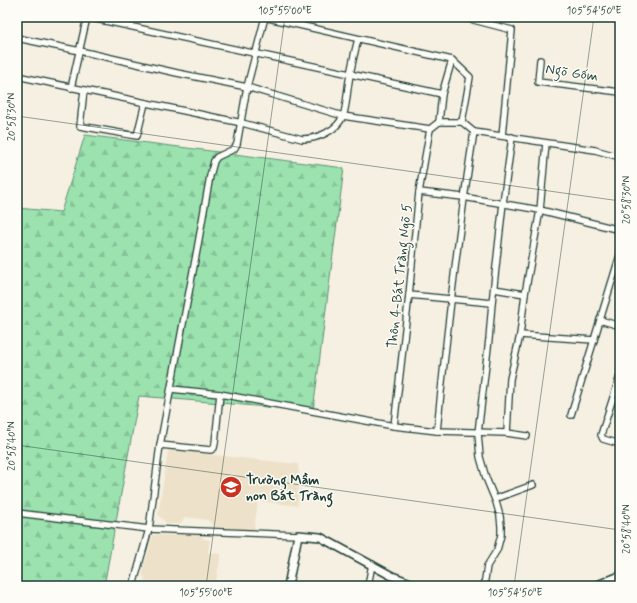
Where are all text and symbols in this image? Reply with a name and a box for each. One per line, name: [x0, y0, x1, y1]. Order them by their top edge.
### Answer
text: 105°55'00"E: [258, 4, 312, 18]
text: 105°54'50"E: [567, 4, 621, 18]
street label: Ngõ Gốm: [544, 60, 599, 88]
text: 20°58'30"N: [5, 93, 19, 141]
text: 20°58'30"N: [620, 176, 634, 224]
street label: Thôn 4-Bát Tràng Ngõ 5: [383, 203, 419, 350]
text: 20°58'40"N: [5, 421, 19, 471]
place label: Trường Mầm non Bát Tràng: [246, 471, 333, 508]
school or university icon: Trường Mầm non Bát Tràng: [218, 474, 244, 500]
text: 20°58'40"N: [620, 504, 634, 554]
text: 105°55'00"E: [179, 586, 233, 600]
text: 105°54'50"E: [488, 586, 542, 600]

